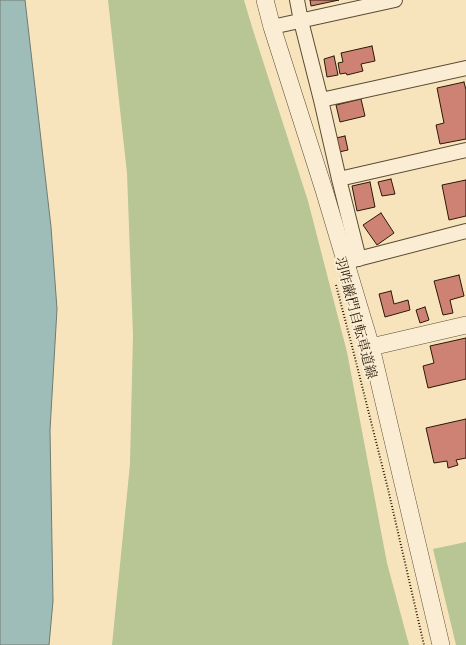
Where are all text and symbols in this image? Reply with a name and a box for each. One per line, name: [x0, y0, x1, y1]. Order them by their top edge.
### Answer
street label: 羽咋巌門自転車道線: [331, 255, 379, 381]

